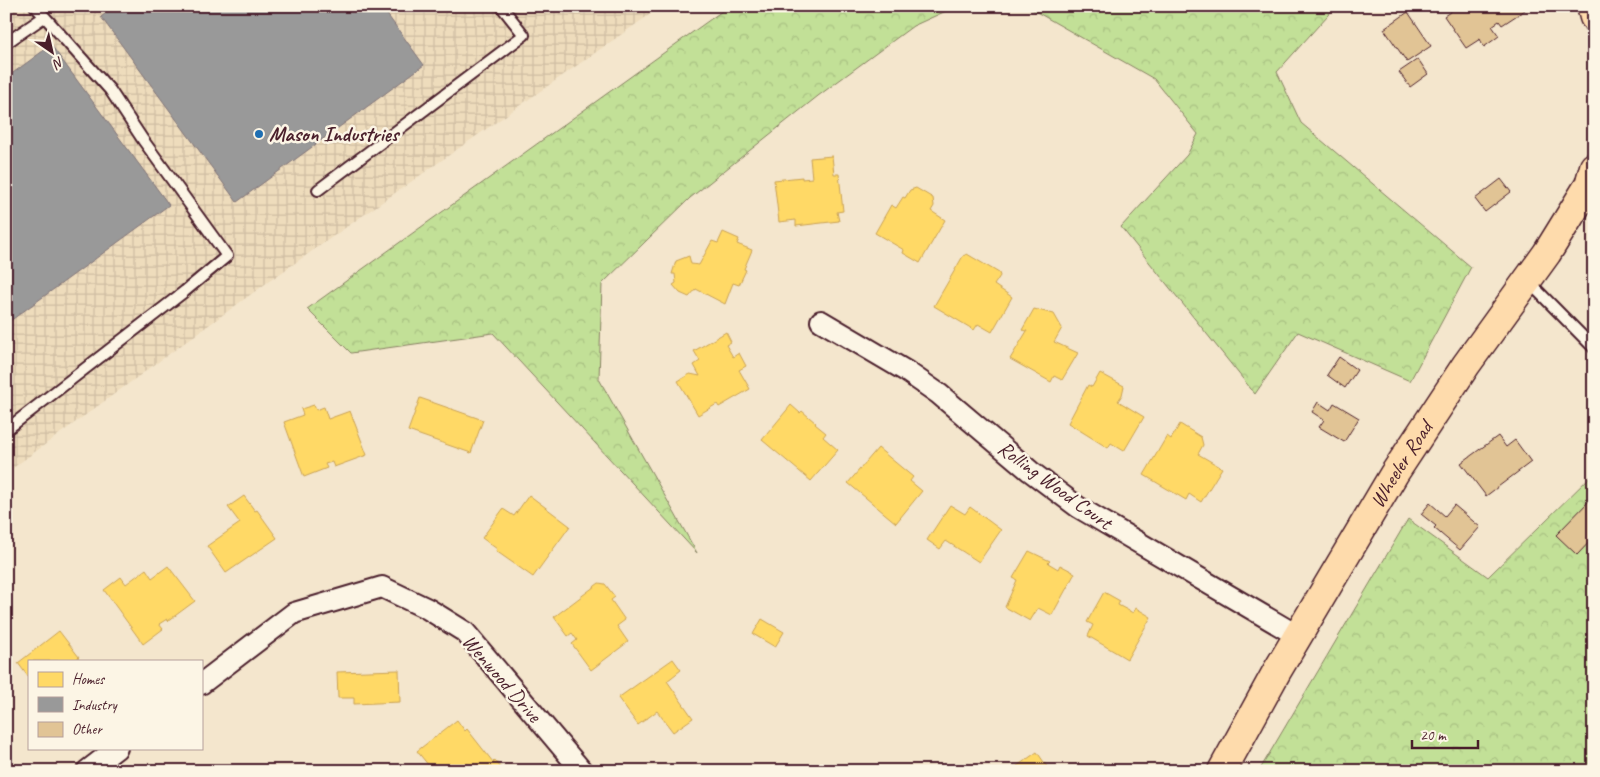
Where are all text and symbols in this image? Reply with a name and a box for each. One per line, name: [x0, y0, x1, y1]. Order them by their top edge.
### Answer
north arrow: [28, 28, 78, 78]
text: N: [49, 53, 67, 73]
place label: Mason Industries: [269, 121, 401, 147]
marker: Mason Industries: [253, 128, 265, 140]
street label: Wheeler Road: [1364, 413, 1440, 512]
street label: Rolling Wood Court: [993, 435, 1119, 536]
street label: Wenwood Drive: [457, 629, 548, 728]
legend: [28, 660, 202, 750]
text: Homes: [72, 670, 106, 689]
text: Industry: [72, 696, 119, 715]
scale bar: [1412, 717, 1479, 749]
text: Other: [72, 720, 103, 739]
text: 20 m: [1420, 726, 1447, 745]

